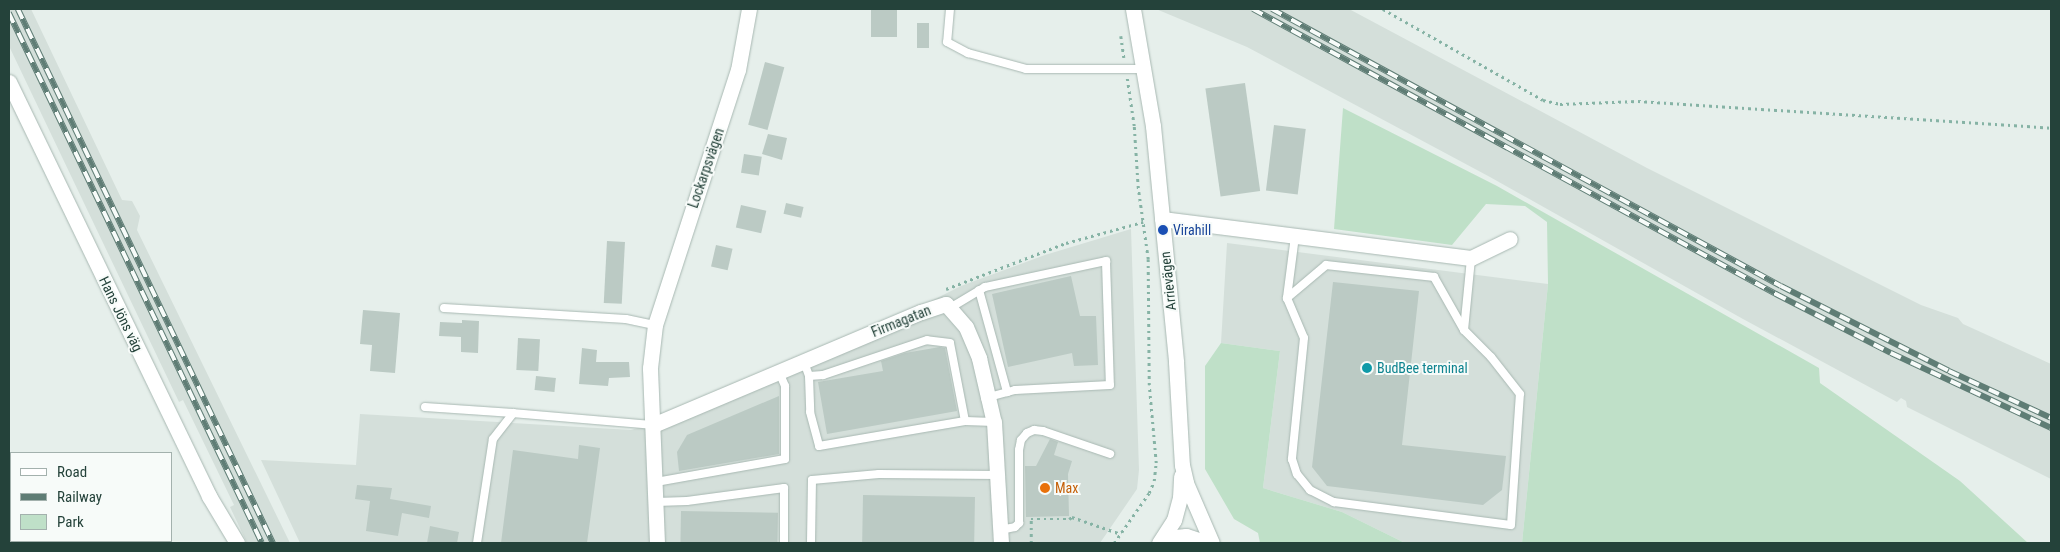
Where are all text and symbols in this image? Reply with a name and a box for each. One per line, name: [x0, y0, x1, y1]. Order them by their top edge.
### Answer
street label: Lockarpsvägen: [684, 126, 728, 210]
place label: Virahill: [1173, 222, 1211, 238]
marker: Virahill: [1157, 224, 1169, 236]
street label: Arrievägen: [1157, 251, 1179, 311]
street label: Hans Jöns väg: [96, 274, 146, 354]
street label: Firmagatan: [869, 301, 933, 341]
place label: BudBee terminal: [1377, 360, 1468, 376]
marker: BudBee terminal: [1361, 362, 1373, 374]
legend: [10, 452, 172, 542]
text: Road: [57, 463, 87, 481]
place label: Max: [1055, 480, 1078, 496]
marker: Max: [1039, 482, 1051, 494]
text: Railway: [57, 488, 102, 506]
text: Park: [57, 513, 84, 531]

